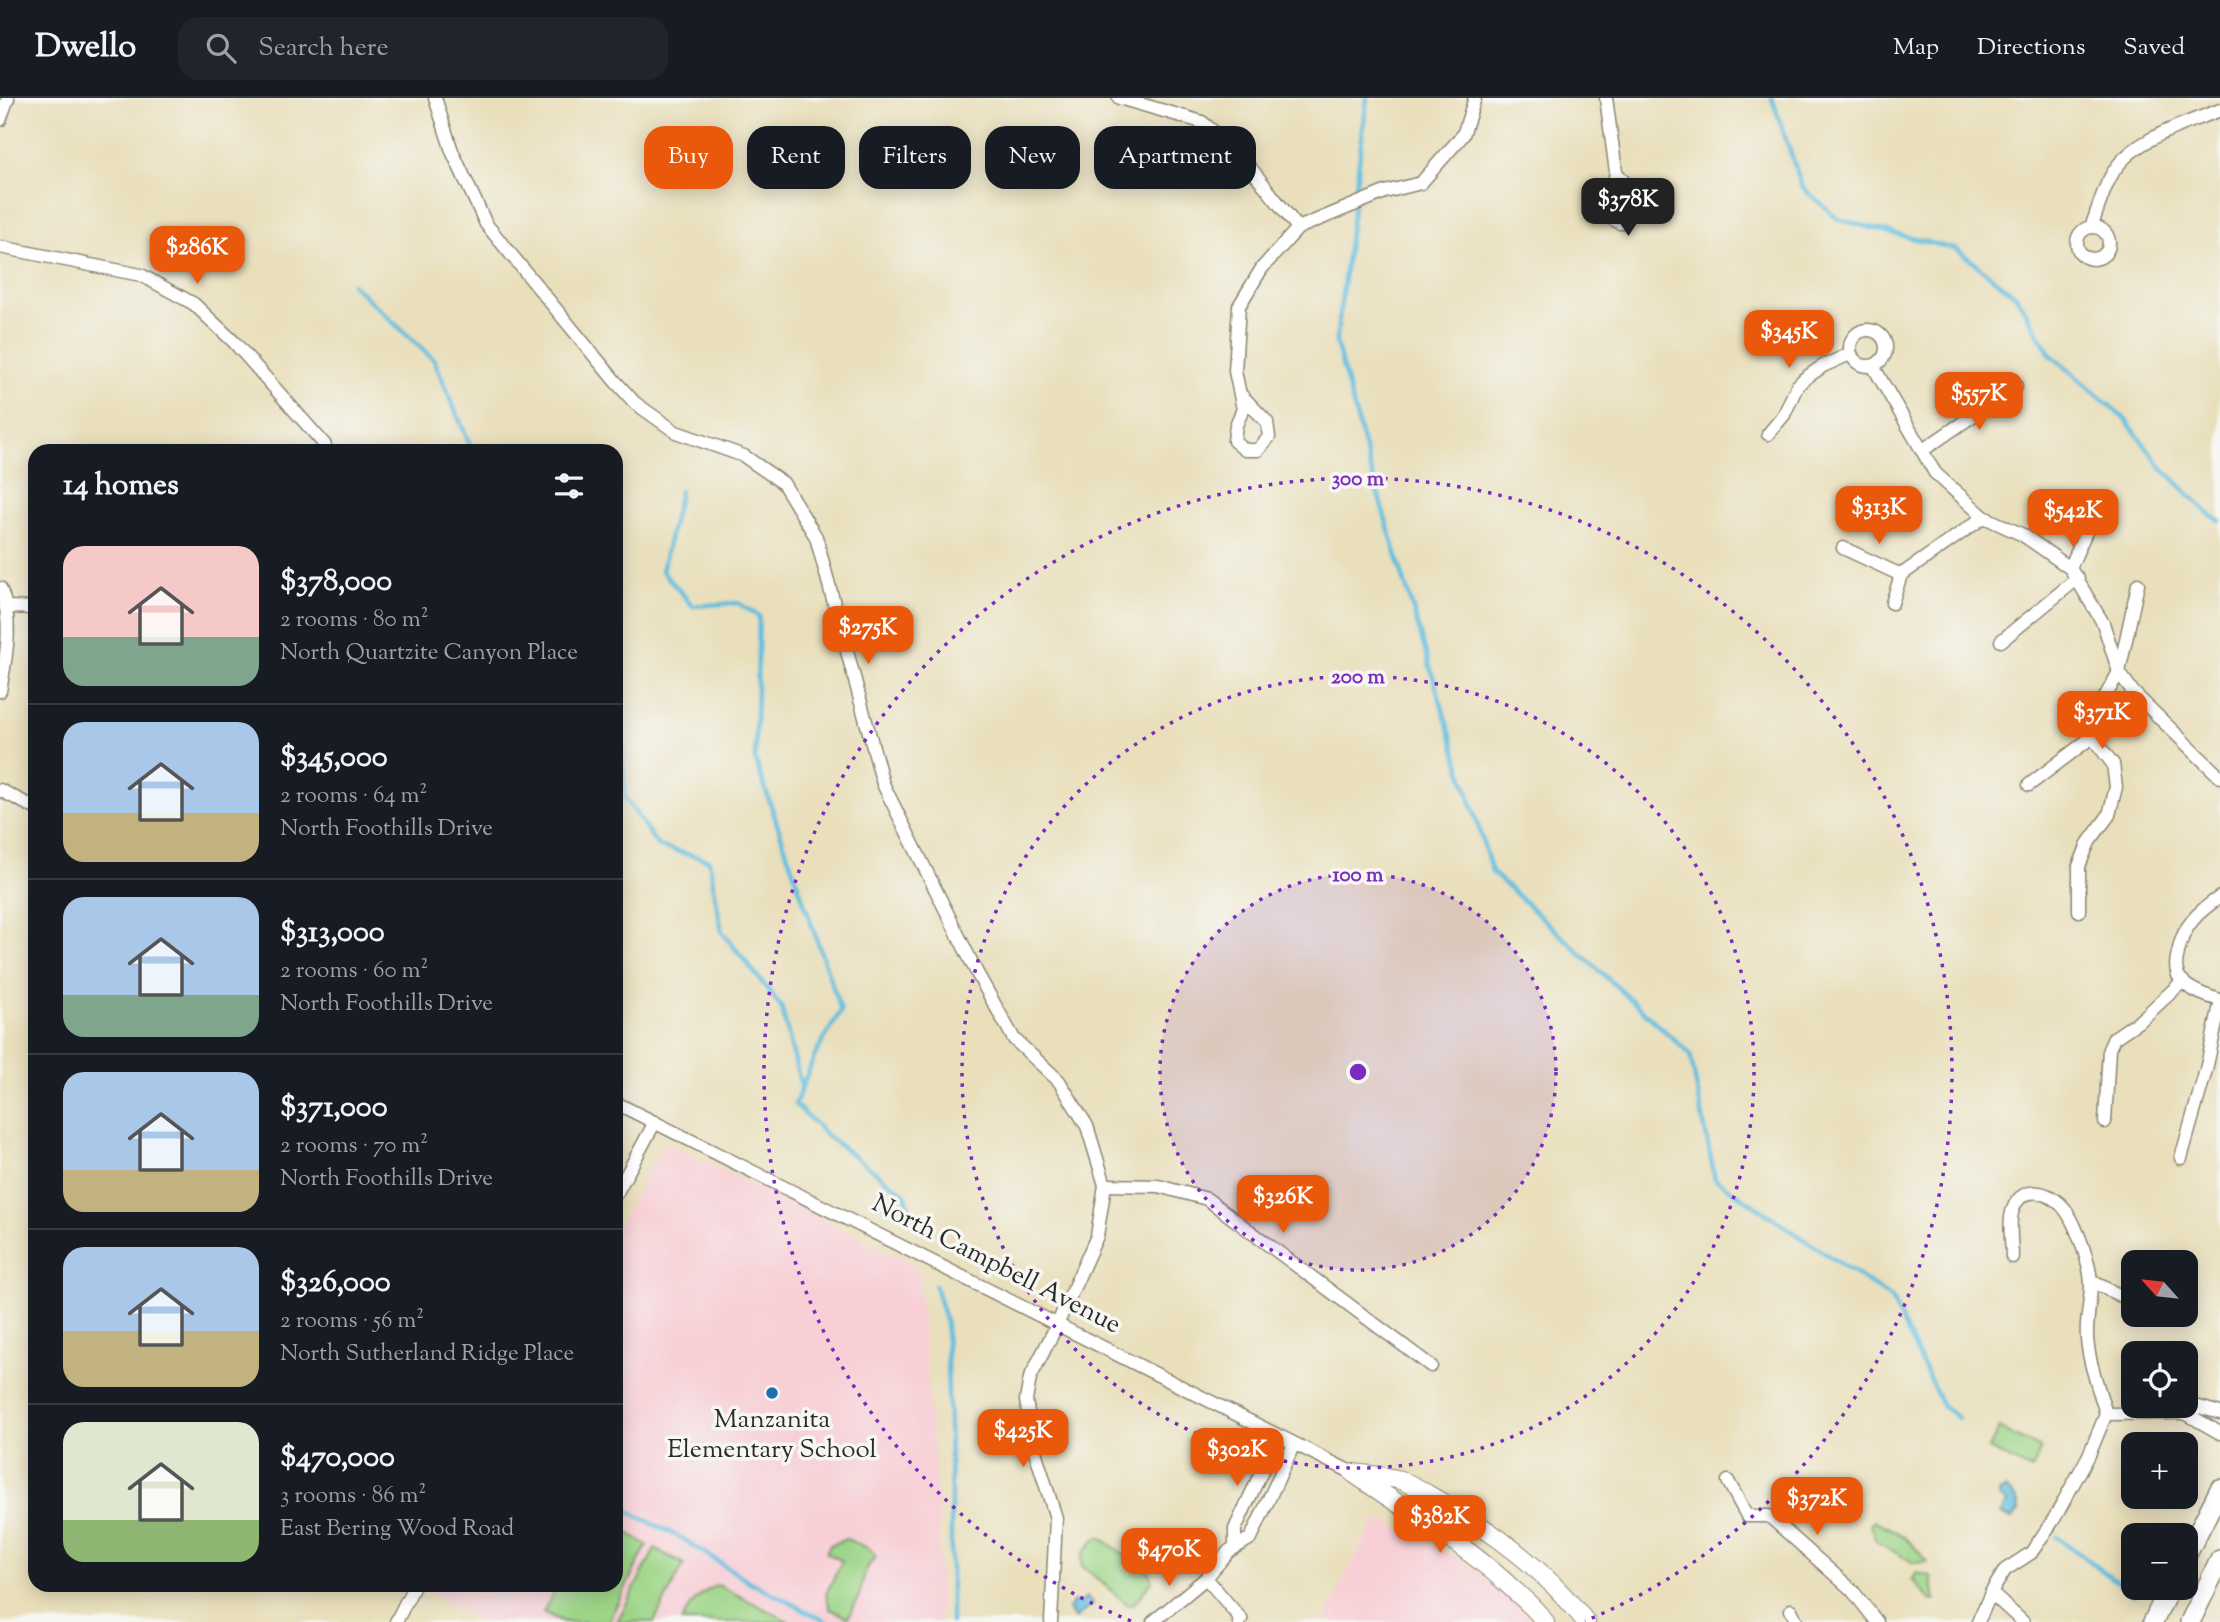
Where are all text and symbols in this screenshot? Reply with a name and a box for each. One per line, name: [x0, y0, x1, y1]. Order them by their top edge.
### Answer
search box: [178, 17, 668, 80]
text: Dwello: [35, 24, 136, 72]
icon: search: [202, 29, 240, 67]
text: Search here: [258, 30, 389, 67]
text: Map: [1893, 31, 1939, 65]
text: Directions: [1977, 31, 2085, 65]
text: Saved: [2123, 31, 2185, 65]
chip: Buy: [644, 126, 733, 189]
chip: Rent: [747, 126, 845, 189]
chip: Filters: [859, 126, 971, 189]
chip: New: [985, 126, 1080, 189]
chip: Apartment: [1094, 126, 1256, 189]
pin: $378K: [1579, 178, 1677, 238]
text: $378K: [1597, 184, 1659, 217]
pin: $286K: [148, 226, 246, 286]
text: $286K: [166, 232, 228, 265]
pin: $345K: [1740, 310, 1838, 370]
text: $345K: [1760, 316, 1818, 349]
pin: $557K: [1930, 372, 2028, 432]
text: $557K: [1951, 378, 2007, 411]
text: 14 homes: [63, 465, 179, 508]
text: 300 m: [1332, 465, 1385, 495]
icon: filters: [550, 467, 588, 505]
pin: $313K: [1830, 486, 1928, 546]
pin: $542K: [2024, 490, 2122, 549]
text: $313K: [1851, 492, 1907, 525]
text: $542K: [2043, 495, 2103, 528]
text: $378,000: [280, 561, 392, 604]
icon: home: [119, 574, 203, 658]
text: 2 rooms · 80 m²: [280, 604, 428, 637]
pin: $275K: [819, 606, 917, 666]
text: $275K: [838, 612, 898, 645]
text: North Quartzite Canyon Place: [280, 637, 578, 670]
text: 200 m: [1331, 663, 1386, 693]
pin: $371K: [2053, 692, 2151, 751]
text: $371K: [2073, 697, 2131, 730]
text: $345,000: [280, 737, 388, 780]
icon: home: [119, 750, 203, 834]
text: 2 rooms · 64 m²: [280, 780, 427, 813]
text: North Foothills Drive: [280, 813, 493, 846]
text: 100 m: [1333, 861, 1384, 891]
text: $313,000: [280, 912, 385, 955]
icon: home: [119, 925, 203, 1009]
text: 2 rooms · 60 m²: [280, 955, 428, 988]
text: North Foothills Drive: [280, 988, 493, 1021]
centre of rings: [1346, 1060, 1370, 1084]
text: $371,000: [280, 1087, 388, 1130]
icon: home: [119, 1100, 203, 1184]
text: 2 rooms · 70 m²: [280, 1130, 428, 1163]
text: North Foothills Drive: [280, 1163, 493, 1196]
pin: $326K: [1234, 1176, 1332, 1235]
text: $326K: [1253, 1181, 1313, 1214]
street label: North Campbell Avenue: [865, 1186, 1127, 1344]
north arrow: [2121, 1250, 2198, 1326]
map controls: [2121, 1250, 2198, 1600]
text: $326,000: [280, 1262, 391, 1305]
icon: home: [119, 1275, 203, 1359]
text: 2 rooms · 56 m²: [280, 1305, 424, 1338]
text: North Sutherland Ridge Place: [280, 1338, 574, 1371]
button: locate: [2121, 1341, 2198, 1418]
marker: Manzanita Elementary School: [764, 1385, 780, 1401]
place label: Manzanita Elementary School: [667, 1402, 877, 1469]
pin: $425K: [974, 1410, 1072, 1469]
text: $425K: [993, 1415, 1053, 1448]
pin: $302K: [1188, 1428, 1286, 1488]
button: +: [2121, 1432, 2198, 1509]
text: $302K: [1207, 1434, 1267, 1467]
text: $470,000: [280, 1437, 395, 1480]
icon: home: [119, 1450, 203, 1534]
pin: $372K: [1768, 1478, 1866, 1537]
text: 3 rooms · 86 m²: [280, 1480, 426, 1513]
text: $372K: [1787, 1483, 1847, 1516]
pin: $382K: [1391, 1496, 1489, 1555]
text: $382K: [1410, 1501, 1470, 1534]
text: East Bering Wood Road: [280, 1513, 514, 1546]
button: −: [2121, 1523, 2198, 1600]
pin: $470K: [1120, 1528, 1218, 1588]
text: $470K: [1137, 1534, 1201, 1567]

